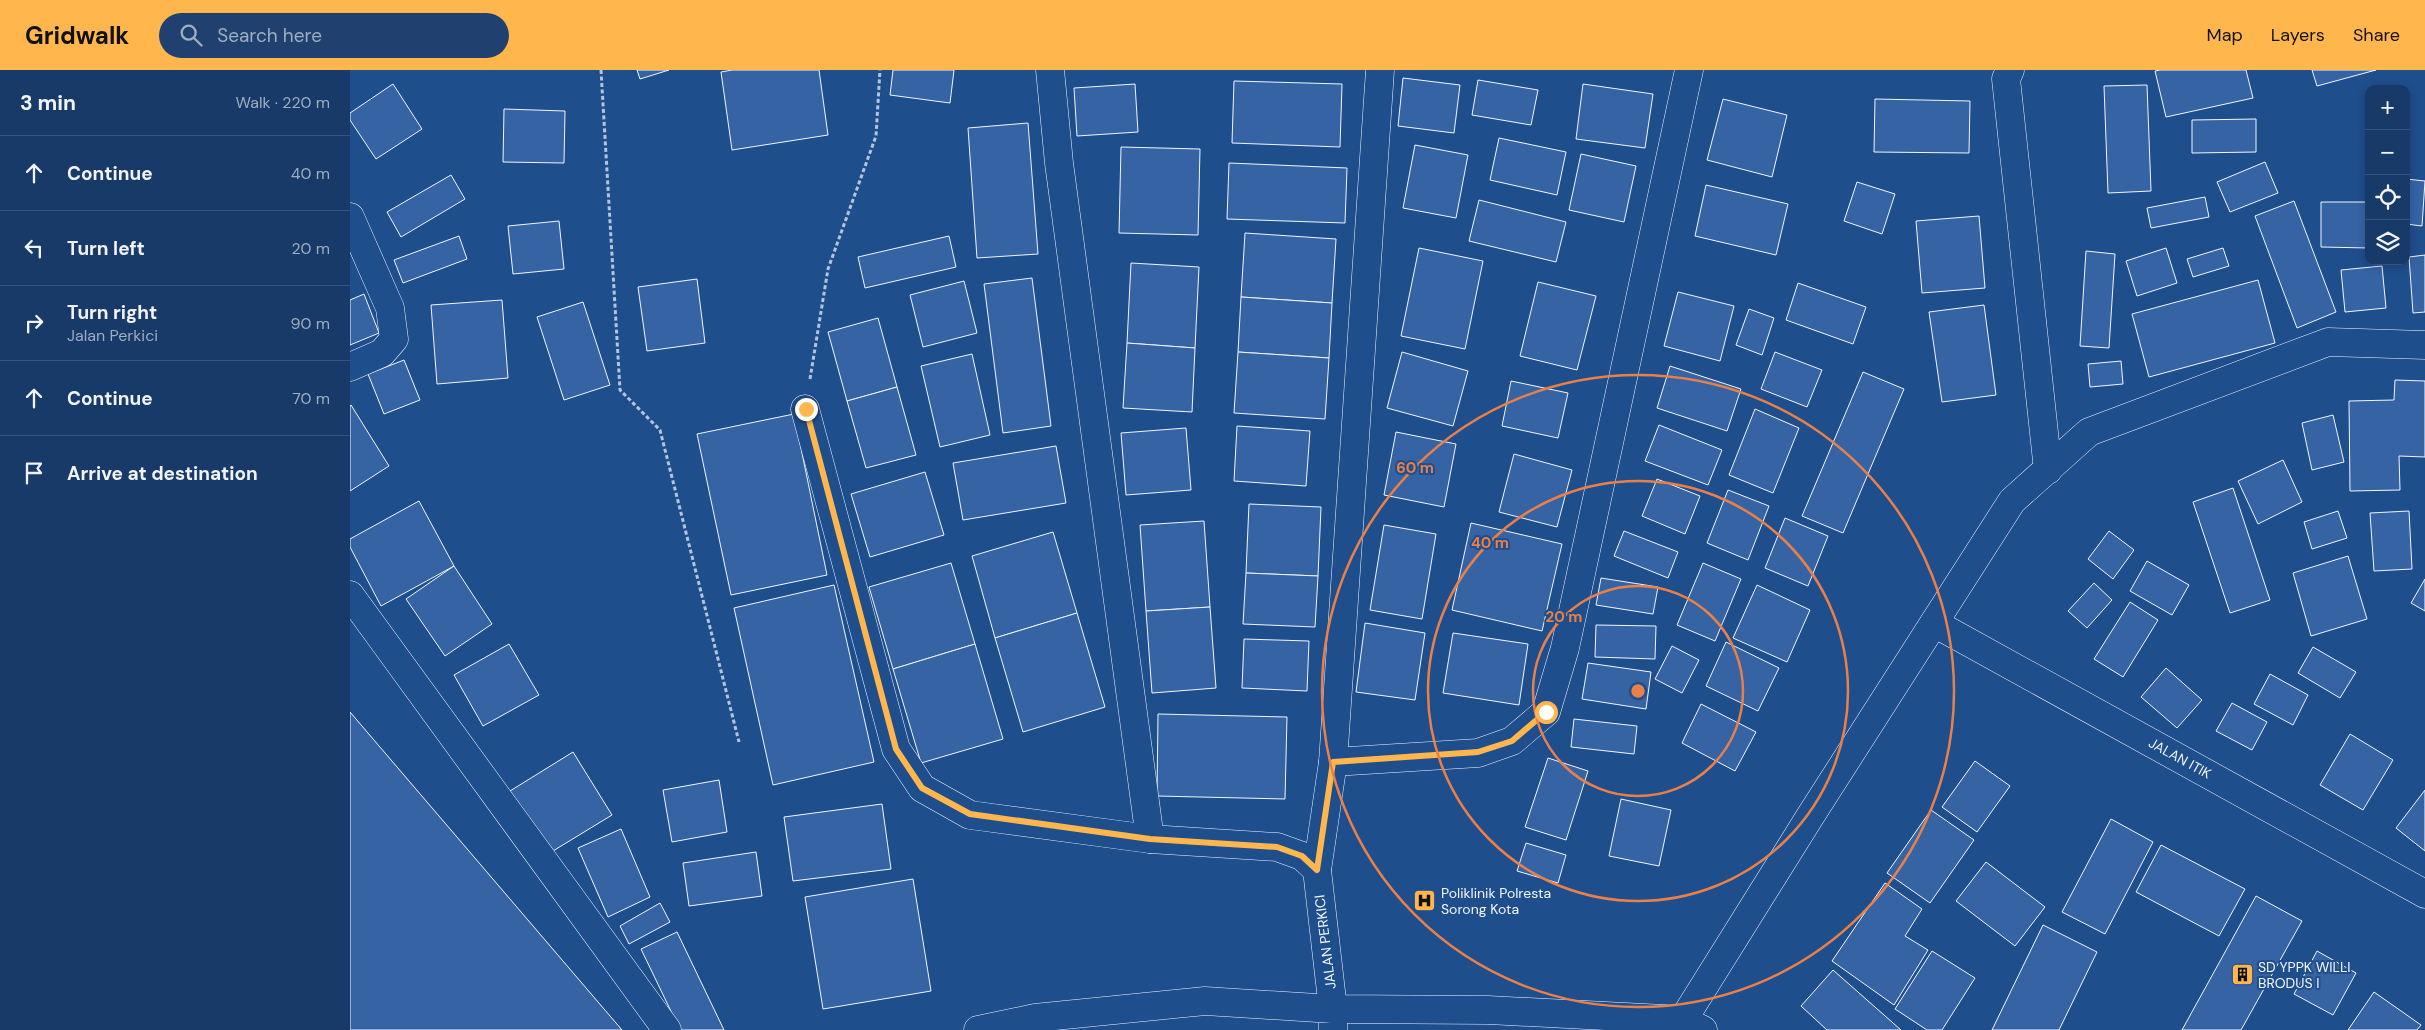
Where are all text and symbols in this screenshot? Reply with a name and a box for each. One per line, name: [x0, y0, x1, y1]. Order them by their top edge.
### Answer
search box: [159, 13, 509, 58]
text: Gridwalk: [25, 20, 129, 51]
icon: search: [177, 21, 205, 49]
text: Search here: [217, 23, 322, 48]
text: Map: [2207, 23, 2243, 47]
text: Layers: [2271, 23, 2325, 47]
text: Share: [2353, 23, 2400, 47]
map controls: [2365, 85, 2410, 265]
button: +: [2365, 85, 2410, 130]
text: 3 min: [20, 89, 76, 117]
text: Walk · 220 m: [236, 92, 330, 113]
button: −: [2365, 130, 2410, 175]
icon: ahead: [20, 159, 48, 187]
text: Continue: [67, 161, 153, 186]
text: 40 m: [291, 163, 330, 184]
button: locate: [2365, 175, 2410, 220]
button: layers: [2365, 220, 2410, 265]
icon: left: [20, 234, 48, 262]
text: Turn left: [67, 236, 145, 261]
text: 20 m: [291, 238, 330, 259]
text: Turn right: [67, 300, 157, 325]
icon: right: [20, 309, 48, 337]
text: 90 m: [290, 313, 330, 334]
text: Jalan Perkici: [67, 325, 158, 346]
icon: ahead: [20, 384, 48, 412]
text: Continue: [67, 386, 153, 411]
text: 70 m: [292, 388, 330, 409]
route end: [795, 398, 818, 421]
text: 60 m: [1396, 458, 1434, 478]
icon: arrive: [20, 459, 48, 487]
text: Arrive at destination: [67, 461, 258, 486]
text: 40 m: [1471, 533, 1509, 553]
text: 20 m: [1546, 607, 1582, 627]
centre of rings: [1629, 682, 1647, 700]
route start: [1535, 701, 1558, 724]
street label: JALAN ITIK: [2146, 734, 2214, 782]
place label: Poliklinik Polresta Sorong Kota: [1441, 884, 1551, 918]
hospital icon: Poliklinik Polresta Sorong Kota: [1413, 889, 1437, 913]
street label: JALAN PERKICI: [1310, 894, 1340, 990]
place label: SD YPPK WILLI BRODUS I: [2258, 958, 2351, 992]
building icon: SD YPPK WILLI BRODUS I: [2230, 963, 2254, 987]

